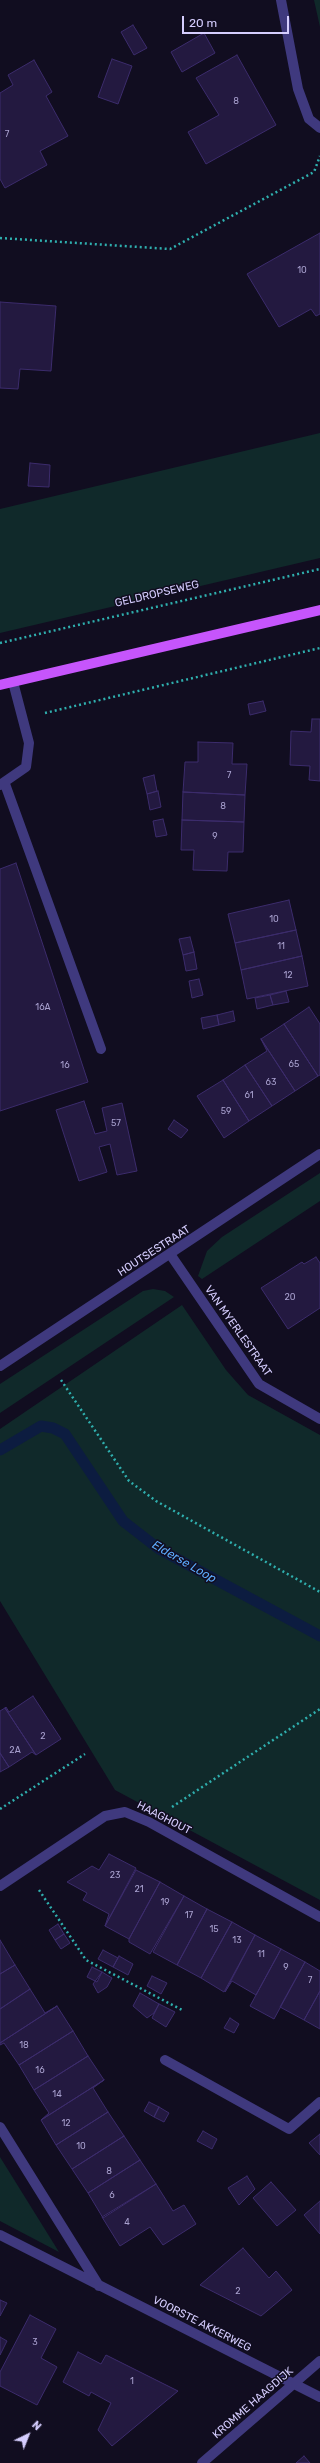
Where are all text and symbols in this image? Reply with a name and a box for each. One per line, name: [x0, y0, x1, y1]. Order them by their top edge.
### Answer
scale bar: [184, 8, 291, 34]
text: 20 m: [189, 16, 217, 30]
house number: 8: [233, 96, 239, 106]
house number: 7: [5, 129, 9, 139]
house number: 10: [297, 265, 307, 275]
street label: GELDROPSEWEG: [114, 578, 200, 610]
house number: 7: [227, 770, 231, 780]
house number: 8: [220, 801, 226, 811]
house number: 9: [212, 831, 218, 841]
house number: 10: [269, 914, 279, 924]
house number: 11: [277, 941, 285, 951]
house number: 12: [283, 970, 293, 980]
house number: 16A: [35, 1002, 51, 1012]
house number: 65: [289, 1059, 299, 1069]
house number: 16: [60, 1060, 70, 1070]
house number: 63: [266, 1077, 276, 1087]
house number: 61: [244, 1090, 254, 1100]
house number: 59: [221, 1106, 231, 1116]
house number: 57: [111, 1118, 121, 1128]
street label: HOUTSESTRAAT: [115, 1223, 193, 1279]
street label: VAN MYERLESTRAAT: [202, 1283, 274, 1379]
house number: 20: [285, 1292, 295, 1302]
water label: Elderse Loop: [149, 1538, 219, 1586]
house number: 2: [40, 1731, 46, 1741]
house number: 2A: [9, 1745, 21, 1755]
street label: HAAGHOUT: [135, 1799, 193, 1837]
house number: 23: [110, 1870, 120, 1880]
house number: 21: [134, 1884, 144, 1894]
house number: 19: [160, 1897, 170, 1907]
house number: 17: [185, 1910, 193, 1920]
house number: 15: [209, 1924, 219, 1934]
house number: 13: [232, 1935, 242, 1945]
house number: 11: [257, 1949, 265, 1959]
house number: 9: [283, 1962, 289, 1972]
house number: 7: [308, 1975, 312, 1985]
house number: 18: [19, 2040, 29, 2050]
house number: 16: [35, 2065, 45, 2075]
house number: 14: [52, 2089, 62, 2099]
house number: 12: [61, 2118, 71, 2128]
house number: 10: [76, 2141, 86, 2151]
house number: 8: [106, 2166, 112, 2176]
house number: 6: [109, 2190, 115, 2200]
house number: 4: [124, 2217, 130, 2227]
house number: 2: [235, 2286, 241, 2296]
street label: VOORSTE AKKERWEG: [151, 2293, 253, 2355]
house number: 3: [32, 2337, 38, 2347]
street label: KROMME HAAGDIJK: [210, 2364, 296, 2442]
house number: 1: [130, 2376, 134, 2386]
north arrow: [8, 2415, 48, 2455]
text: N: [29, 2418, 44, 2433]

